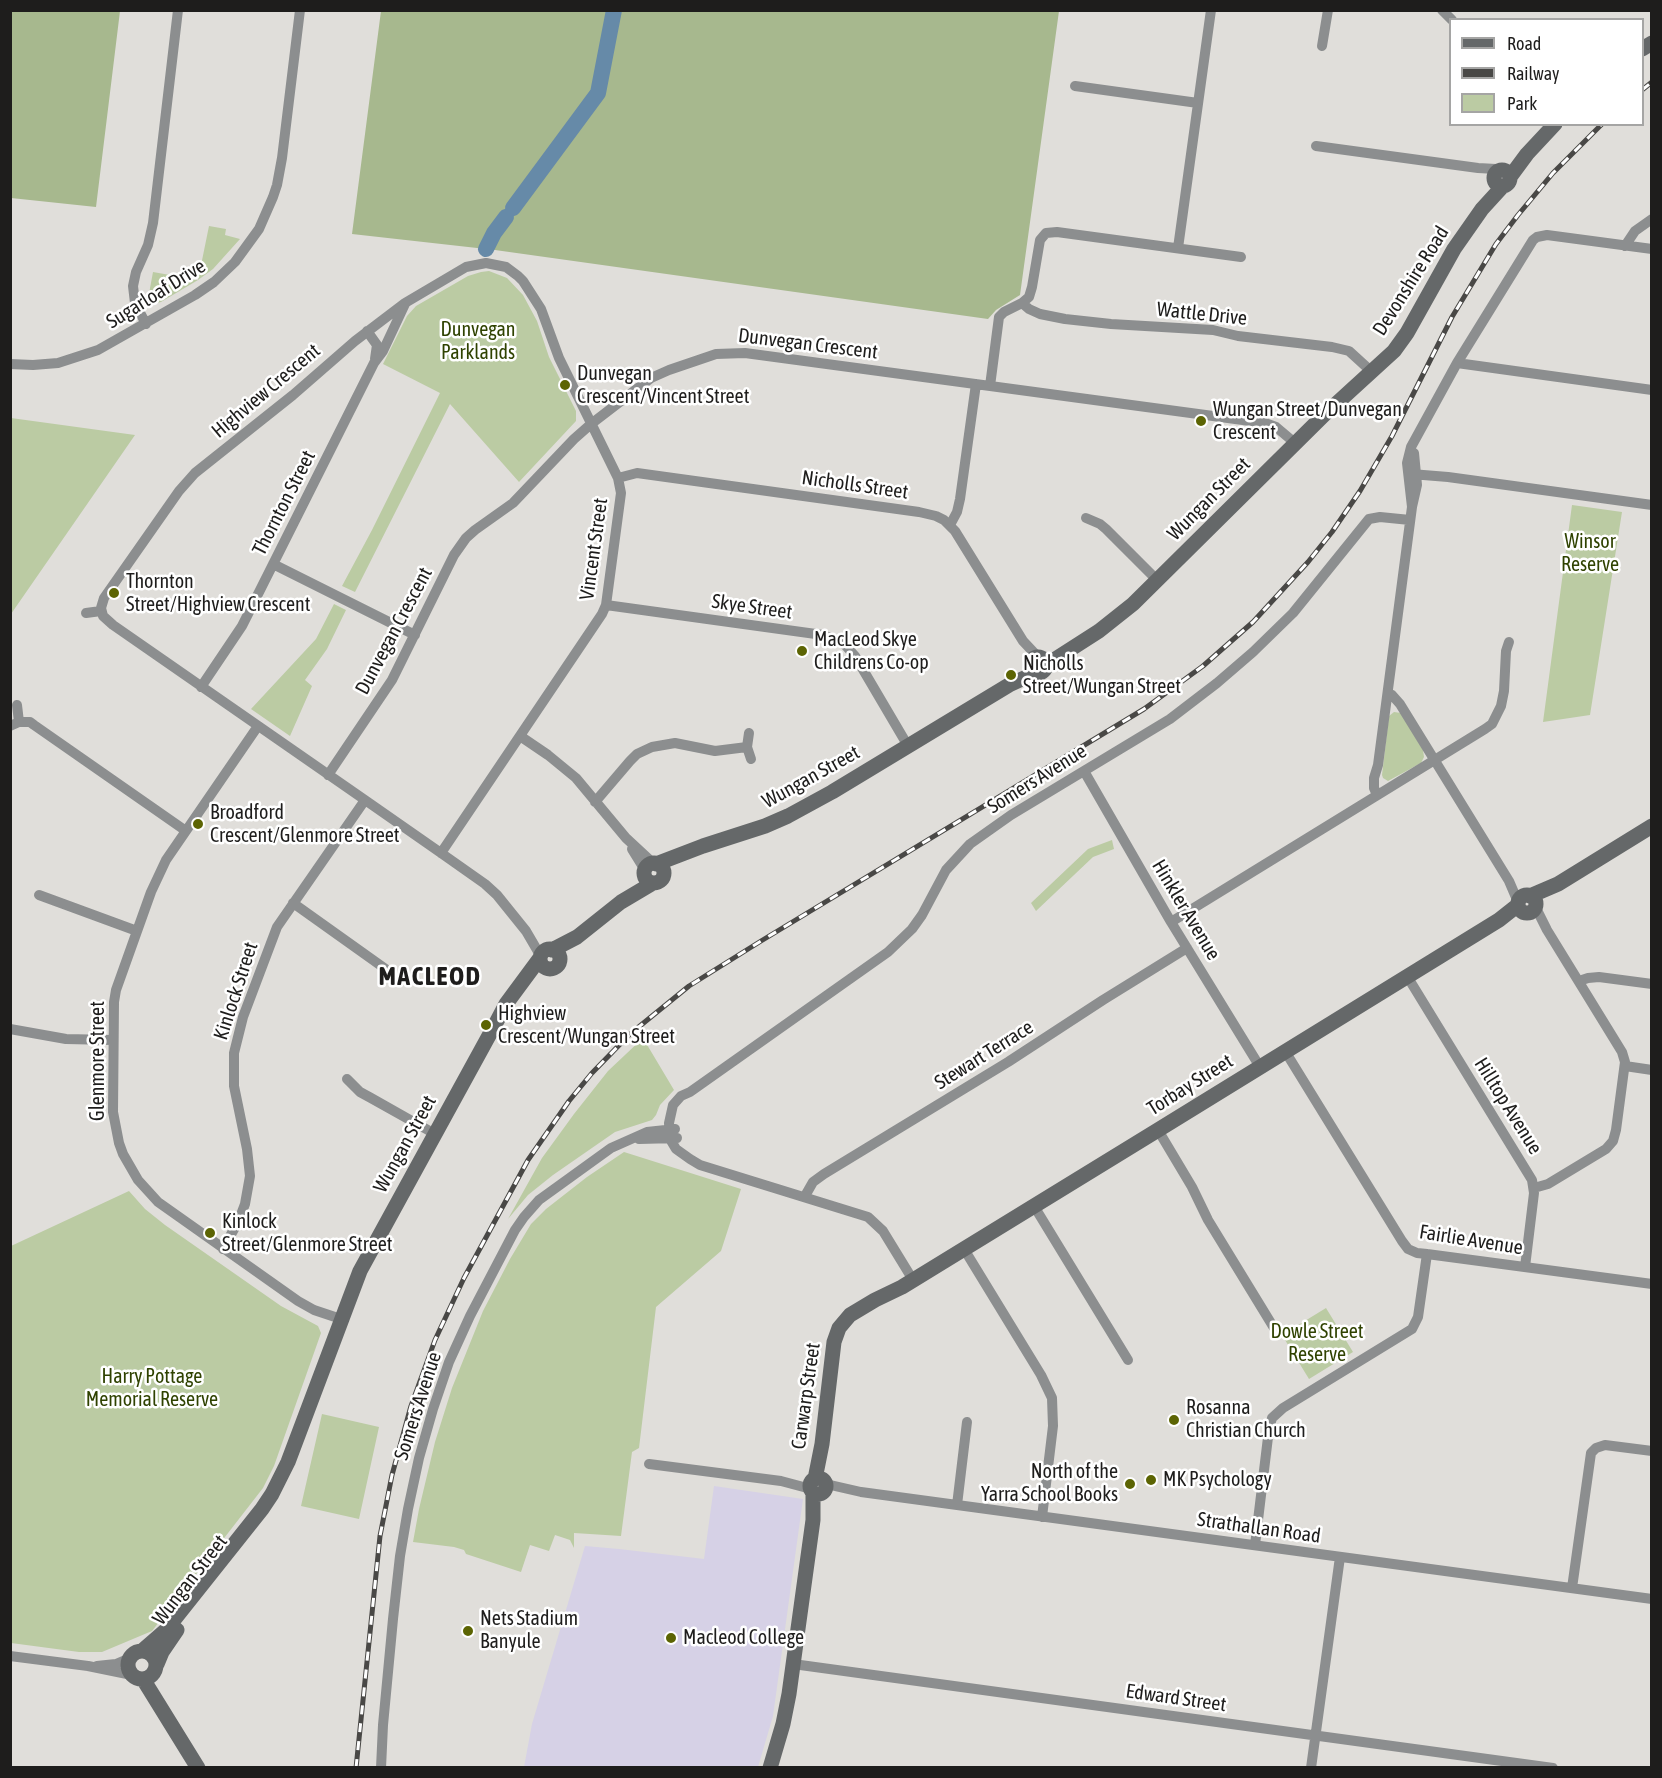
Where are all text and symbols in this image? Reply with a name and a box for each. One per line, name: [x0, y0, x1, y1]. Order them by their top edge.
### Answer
legend: [1449, 18, 1644, 126]
text: Road: [1507, 33, 1541, 54]
text: Railway: [1507, 63, 1559, 84]
text: Park: [1507, 93, 1537, 114]
street label: Devonshire Road: [1368, 222, 1454, 340]
street label: Sugarloaf Drive: [102, 254, 210, 334]
street label: Wattle Drive: [1156, 297, 1248, 331]
park label: Dunvegan Parklands: [441, 318, 515, 365]
street label: Dunvegan Crescent: [737, 324, 879, 364]
street label: Highview Crescent: [207, 339, 325, 443]
place label: Dunvegan Crescent/Vincent Street: [577, 362, 749, 409]
marker: Dunvegan Crescent/Vincent Street: [558, 378, 572, 392]
place label: Wungan Street/Dunvegan Crescent: [1213, 398, 1402, 445]
marker: Wungan Street/Dunvegan Crescent: [1194, 414, 1208, 428]
street label: Thornton Street: [247, 447, 321, 559]
street label: Wungan Street: [1163, 453, 1255, 545]
street label: Nicholls Street: [800, 466, 910, 504]
street label: Vincent Street: [575, 496, 613, 602]
park label: Winsor Reserve: [1561, 530, 1619, 577]
street label: Dunvegan Crescent: [350, 563, 438, 699]
place label: Thornton Street/Highview Crescent: [126, 570, 311, 617]
marker: Thornton Street/Highview Crescent: [107, 586, 121, 600]
street label: Skye Street: [710, 589, 794, 625]
place label: MacLeod Skye Childrens Co-op: [814, 628, 929, 675]
marker: MacLeod Skye Childrens Co-op: [795, 644, 809, 658]
place label: Nicholls Street/Wungan Street: [1023, 652, 1181, 699]
marker: Nicholls Street/Wungan Street: [1004, 668, 1018, 682]
street label: Somers Avenue: [983, 739, 1091, 819]
street label: Wungan Street: [758, 740, 864, 814]
place label: Broadford Crescent/Glenmore Street: [210, 801, 400, 848]
marker: Broadford Crescent/Glenmore Street: [191, 817, 205, 831]
street label: Hinkler Avenue: [1147, 855, 1225, 965]
street label: Kinlock Street: [209, 939, 263, 1043]
district label: MACLEOD: [378, 961, 482, 993]
street label: Glenmore Street: [86, 1001, 110, 1121]
place label: Highview Crescent/Wungan Street: [498, 1002, 675, 1049]
street label: Stewart Terrace: [930, 1015, 1038, 1095]
marker: Highview Crescent/Wungan Street: [479, 1018, 493, 1032]
street label: Torbay Street: [1143, 1049, 1237, 1121]
street label: Hilltop Avenue: [1469, 1053, 1547, 1159]
street label: Wungan Street: [368, 1091, 442, 1197]
place label: Kinlock Street/Glenmore Street: [222, 1210, 393, 1257]
street label: Fairlie Avenue: [1417, 1220, 1525, 1260]
marker: Kinlock Street/Glenmore Street: [203, 1226, 217, 1240]
park label: Dowle Street Reserve: [1270, 1320, 1364, 1367]
street label: Carwarp Street: [787, 1341, 825, 1451]
street label: Somers Avenue: [389, 1349, 447, 1463]
park label: Harry Pottage Memorial Reserve: [86, 1365, 218, 1412]
place label: Rosanna Christian Church: [1186, 1396, 1306, 1443]
marker: Rosanna Christian Church: [1167, 1413, 1181, 1427]
place label: North of the Yarra School Books: [981, 1460, 1118, 1507]
place label: MK Psychology: [1163, 1468, 1272, 1492]
marker: MK Psychology: [1144, 1473, 1158, 1487]
marker: North of the Yarra School Books: [1123, 1477, 1137, 1491]
street label: Strathallan Road: [1196, 1507, 1322, 1549]
street label: Wungan Street: [147, 1530, 233, 1630]
place label: Nets Stadium Banyule: [480, 1607, 578, 1654]
marker: Nets Stadium Banyule: [461, 1624, 475, 1638]
place label: Macleod College: [683, 1626, 804, 1650]
marker: Macleod College: [664, 1631, 678, 1645]
street label: Edward Street: [1124, 1679, 1228, 1717]

